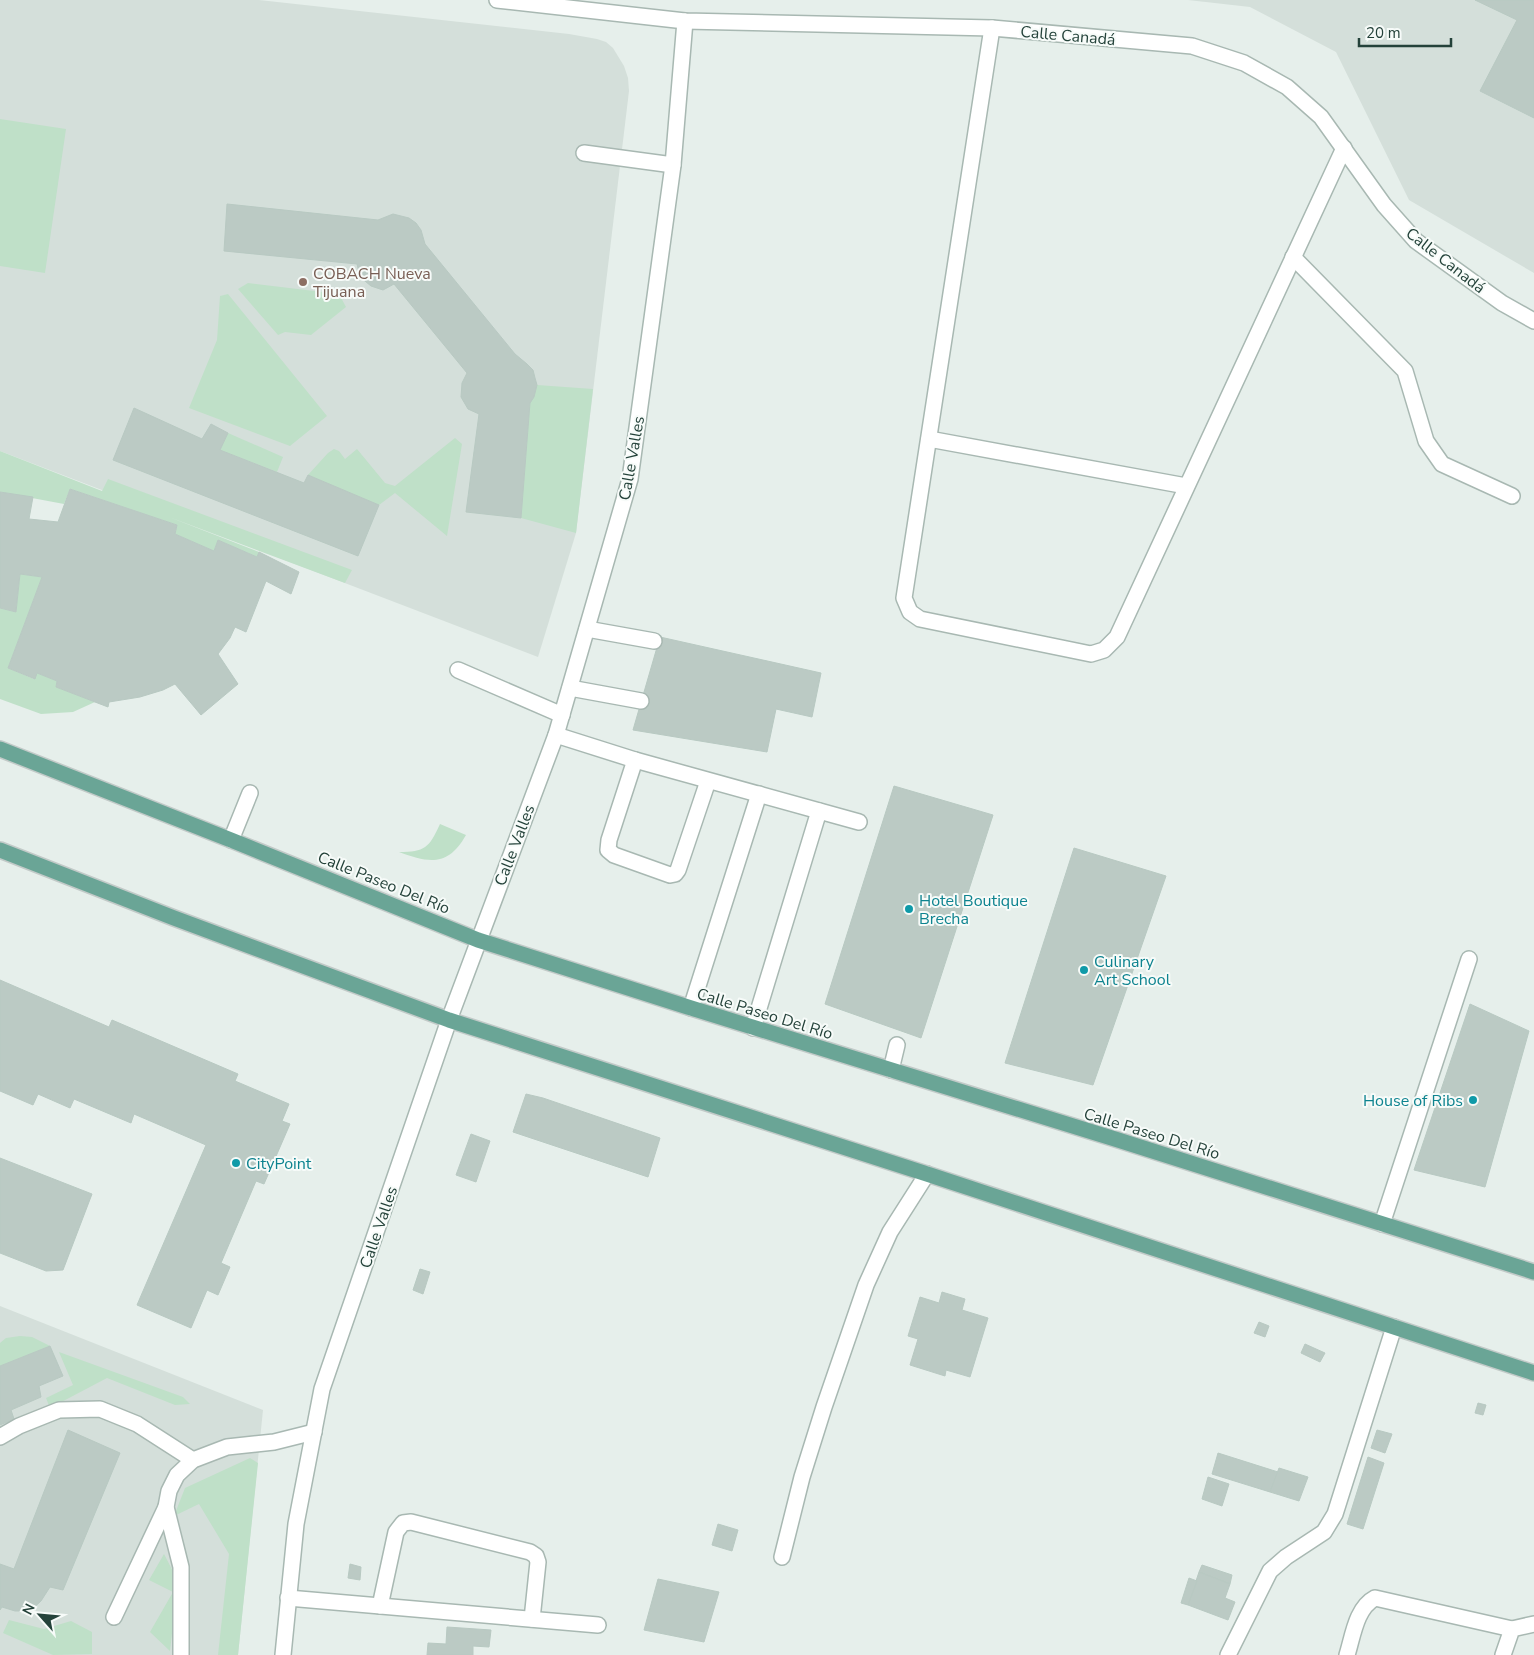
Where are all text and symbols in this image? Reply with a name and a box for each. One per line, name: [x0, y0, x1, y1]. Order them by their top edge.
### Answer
scale bar: [1359, 15, 1452, 47]
street label: Calle Canadá: [1019, 21, 1116, 51]
text: 20 m: [1366, 23, 1401, 43]
street label: Calle Canadá: [1401, 223, 1490, 299]
place label: COBACH Nueva Tijuana: [313, 263, 431, 303]
marker: COBACH Nueva Tijuana: [297, 276, 309, 288]
street label: Calle Valles: [614, 414, 650, 502]
street label: Calle Valles: [489, 802, 540, 889]
street label: Calle Paseo Del Río: [314, 846, 453, 920]
place label: Hotel Boutique Brecha: [919, 890, 1028, 930]
marker: Hotel Boutique Brecha: [903, 903, 915, 915]
place label: Culinary Art School: [1094, 951, 1171, 991]
marker: Culinary Art School: [1078, 964, 1090, 976]
street label: Calle Paseo Del Río: [694, 983, 835, 1045]
place label: House of Ribs: [1363, 1090, 1463, 1112]
marker: House of Ribs: [1467, 1094, 1479, 1106]
street label: Calle Paseo Del Río: [1081, 1103, 1222, 1165]
place label: CityPoint: [246, 1153, 312, 1175]
marker: CityPoint: [230, 1157, 242, 1169]
street label: Calle Valles: [355, 1183, 403, 1271]
north arrow: [15, 1590, 65, 1640]
text: N: [18, 1600, 40, 1618]

